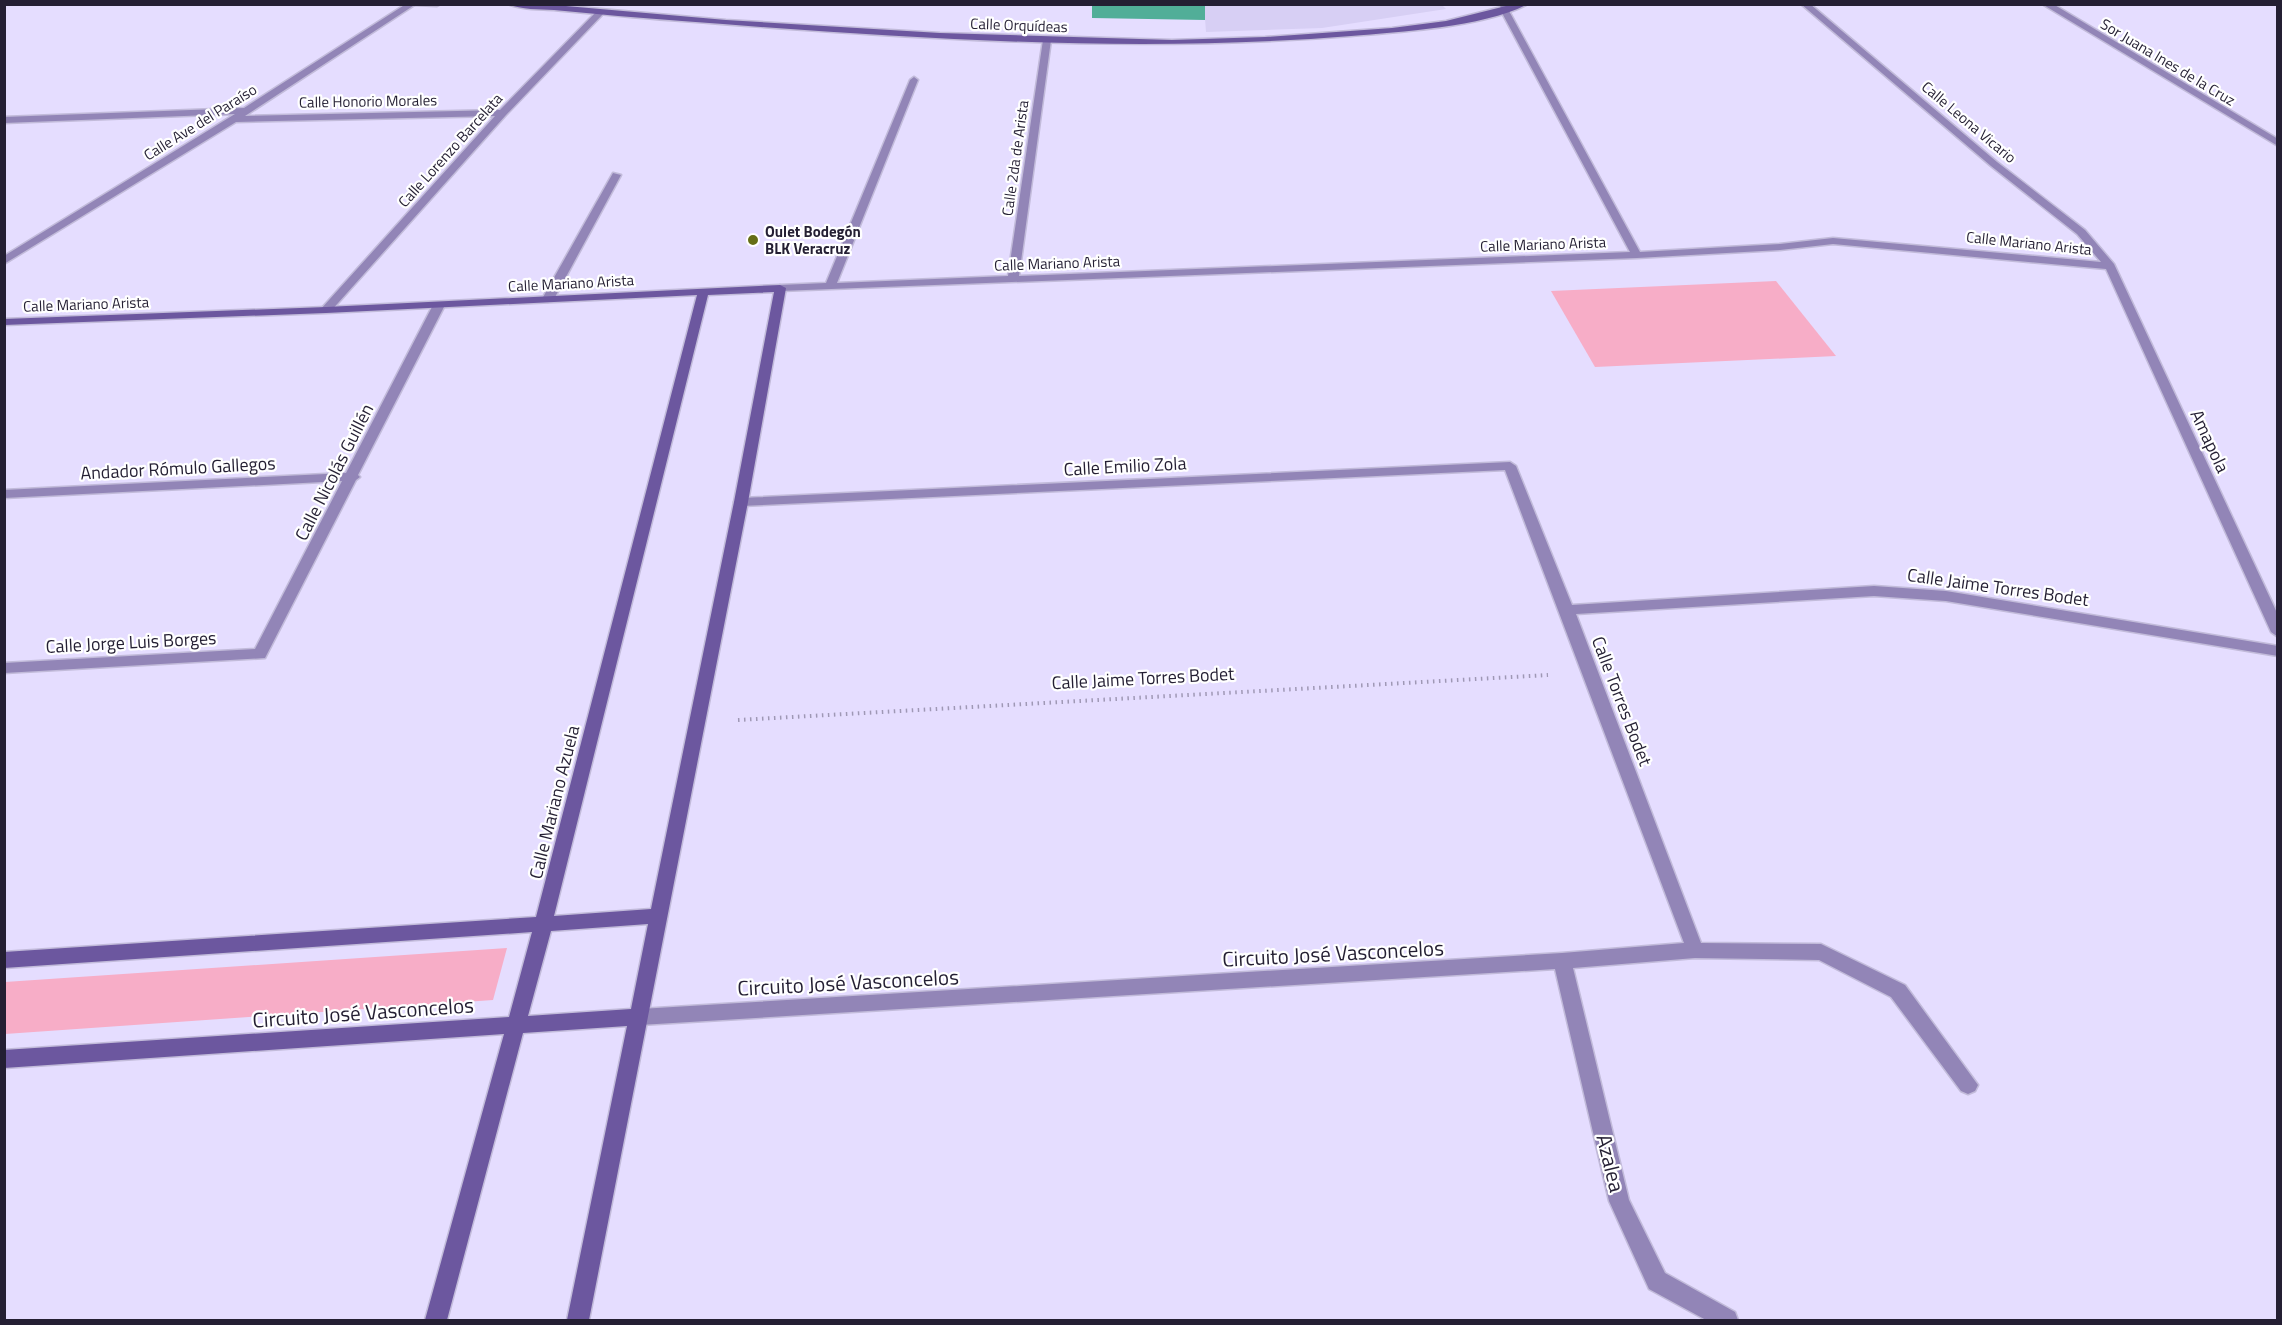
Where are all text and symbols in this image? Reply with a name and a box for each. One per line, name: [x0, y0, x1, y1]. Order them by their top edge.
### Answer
street label: Calle Orquídeas: [970, 12, 1068, 38]
street label: Sor Juana Ines de la Cruz: [2096, 12, 2240, 112]
street label: Calle Leona Vicario: [1917, 75, 2021, 169]
street label: Calle Ave del Paraíso: [139, 78, 261, 166]
street label: Calle Lorenzo Barcelata: [392, 87, 508, 212]
street label: Calle Honorio Morales: [299, 88, 437, 114]
street label: Calle 2da de Arista: [995, 98, 1035, 217]
place label: Oulet Bodegón BLK Veracruz: [765, 220, 861, 260]
street label: Calle Mariano Arista: [1965, 225, 2093, 261]
street label: Calle Mariano Arista: [1480, 230, 1607, 258]
marker: Oulet Bodegón BLK Veracruz: [746, 233, 760, 247]
street label: Calle Mariano Arista: [994, 249, 1121, 277]
street label: Calle Mariano Arista: [507, 268, 635, 298]
street label: Calle Mariano Arista: [23, 290, 150, 318]
street label: Calle Nicolás Guillén: [288, 399, 380, 545]
street label: Amapola: [2184, 405, 2236, 477]
street label: Andador Rómulo Gallegos: [80, 449, 276, 487]
street label: Calle Emilio Zola: [1063, 449, 1187, 483]
street label: Calle Jaime Torres Bodet: [1906, 561, 2091, 613]
street label: Calle Jorge Luis Borges: [45, 624, 217, 660]
street label: Calle Torres Bodet: [1585, 632, 1659, 770]
street label: Calle Jaime Torres Bodet: [1051, 660, 1236, 696]
street label: Calle Mariano Azuela: [522, 722, 586, 882]
street label: Circuito José Vasconcelos: [1221, 931, 1445, 975]
street label: Circuito José Vasconcelos: [736, 960, 960, 1004]
street label: Circuito José Vasconcelos: [251, 988, 475, 1036]
street label: Azalea: [1588, 1131, 1634, 1196]

